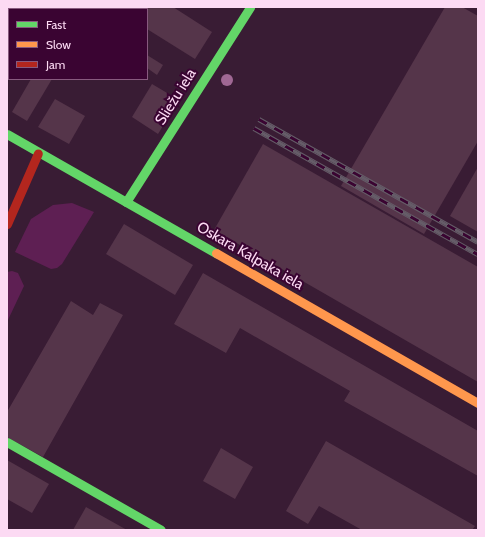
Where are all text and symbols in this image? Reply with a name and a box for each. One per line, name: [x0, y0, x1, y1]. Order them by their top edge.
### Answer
legend: [8, 8, 148, 80]
text: Fast: [46, 17, 66, 32]
text: Slow: [46, 37, 71, 52]
text: Jam: [46, 57, 65, 72]
street label: Sliežu iela: [152, 66, 200, 128]
street label: Oskara Kalpaka iela: [193, 218, 307, 294]

